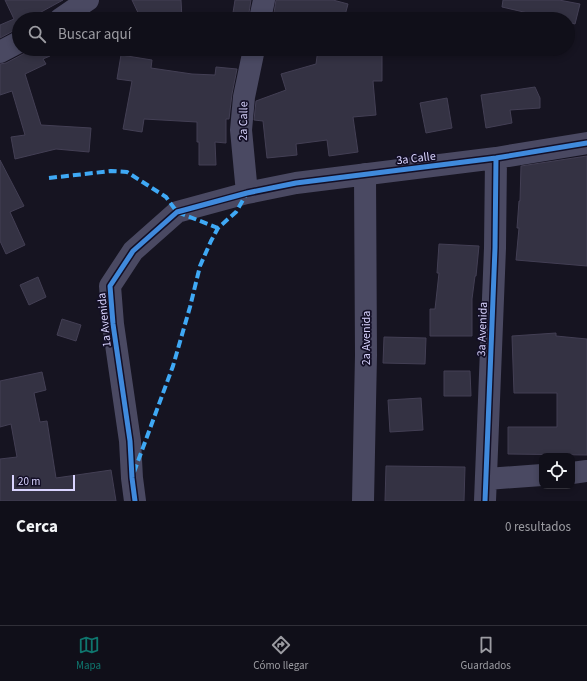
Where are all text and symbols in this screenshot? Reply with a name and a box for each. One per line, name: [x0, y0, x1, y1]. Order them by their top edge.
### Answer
search box: [12, 12, 575, 56]
icon: search: [26, 23, 48, 45]
text: Buscar aquí: [58, 24, 131, 45]
street label: 2a Calle: [235, 101, 252, 141]
street label: 3a Calle: [395, 148, 437, 169]
street label: 1a Avenida: [93, 292, 116, 348]
street label: 3a Avenida: [473, 301, 492, 357]
street label: 2a Avenida: [358, 311, 375, 365]
map controls: [539, 453, 575, 489]
button: locate: [539, 453, 575, 489]
scale bar: [12, 473, 75, 492]
text: 20 m: [18, 474, 40, 489]
text: Cerca: [16, 515, 58, 539]
text: 0 resultados: [505, 518, 571, 536]
tab: Mapa: [76, 634, 101, 673]
tab: Cómo llegar: [253, 634, 308, 673]
tab: Guardados: [461, 634, 511, 673]

